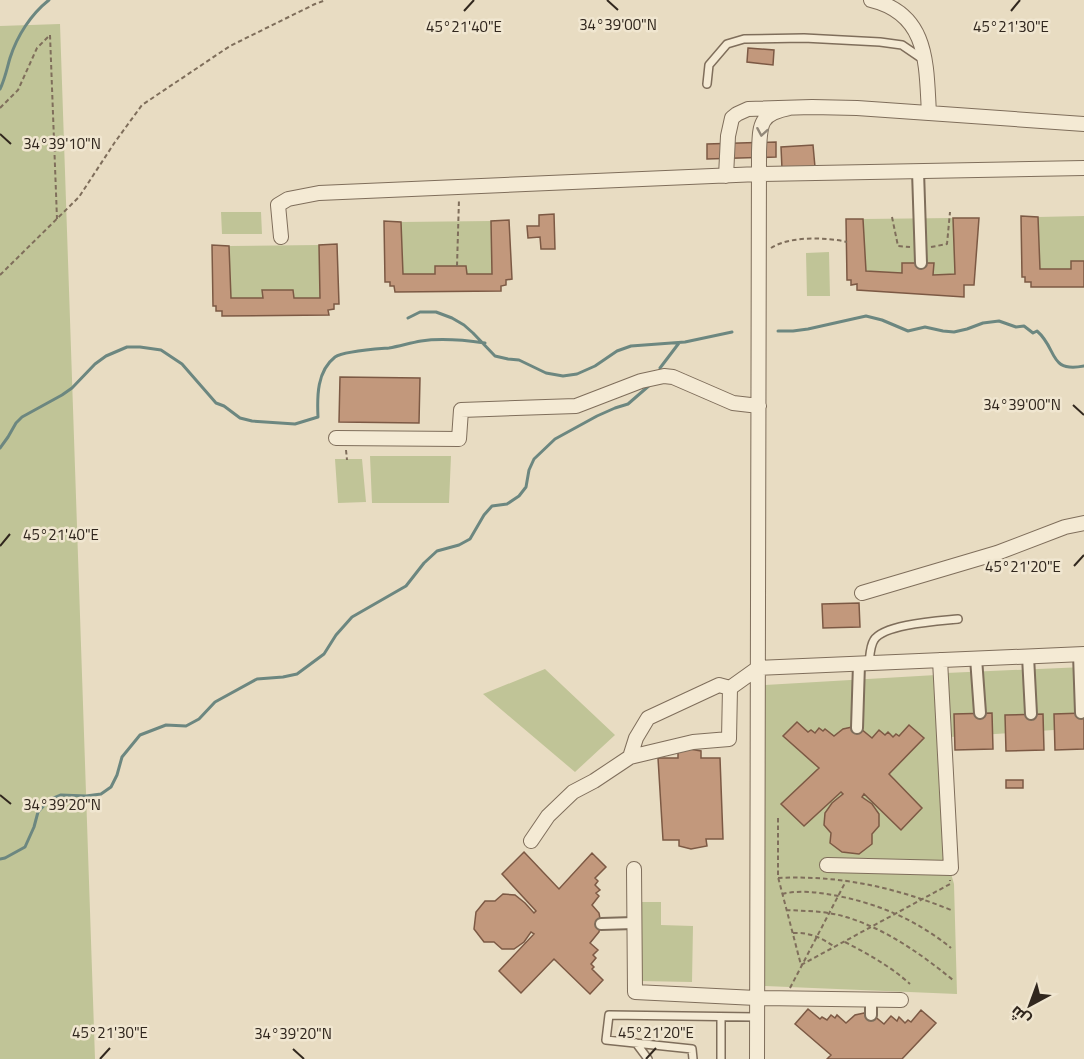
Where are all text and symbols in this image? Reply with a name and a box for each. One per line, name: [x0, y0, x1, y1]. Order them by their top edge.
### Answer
text: 34°39'00"N: [579, 10, 657, 39]
text: 45°21'40"E: [426, 12, 502, 41]
text: 45°21'30"E: [973, 12, 1049, 41]
one-way arrow: [756, 127, 768, 137]
text: 34°39'10"N: [23, 129, 101, 158]
text: 34°39'00"N: [983, 390, 1061, 419]
text: 45°21'40"E: [23, 520, 99, 549]
text: 45°21'20"E: [985, 552, 1061, 581]
text: 34°39'20"N: [23, 790, 101, 819]
north arrow: [1000, 975, 1060, 1035]
text: ش: [1003, 998, 1038, 1034]
text: 45°21'30"E: [72, 1018, 148, 1047]
text: 45°21'20"E: [618, 1018, 694, 1047]
text: 34°39'20"N: [254, 1019, 332, 1048]

